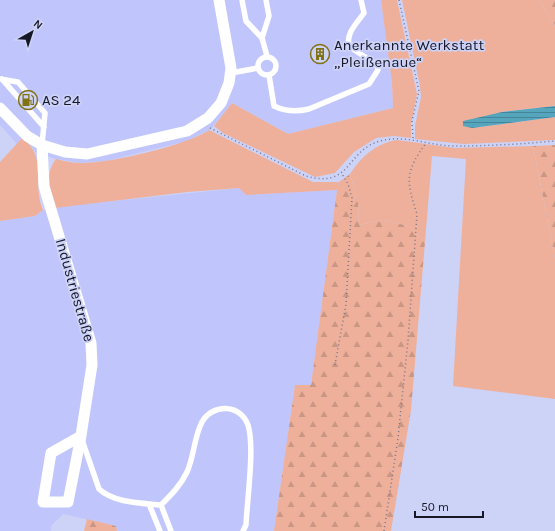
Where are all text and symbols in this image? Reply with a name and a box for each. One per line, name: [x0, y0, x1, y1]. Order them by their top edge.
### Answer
north arrow: [12, 12, 52, 52]
text: N: [31, 17, 45, 32]
place label: Anerkannte Werkstatt „Pleißenaue“: [334, 36, 484, 71]
building icon: Anerkannte Werkstatt „Pleißenaue“: [309, 43, 331, 65]
fuel station icon: AS 24: [17, 89, 39, 111]
place label: AS 24: [42, 91, 81, 109]
street label: Industriestraße: [52, 236, 98, 344]
scale bar: [415, 493, 483, 519]
text: 50 m: [421, 500, 449, 514]

